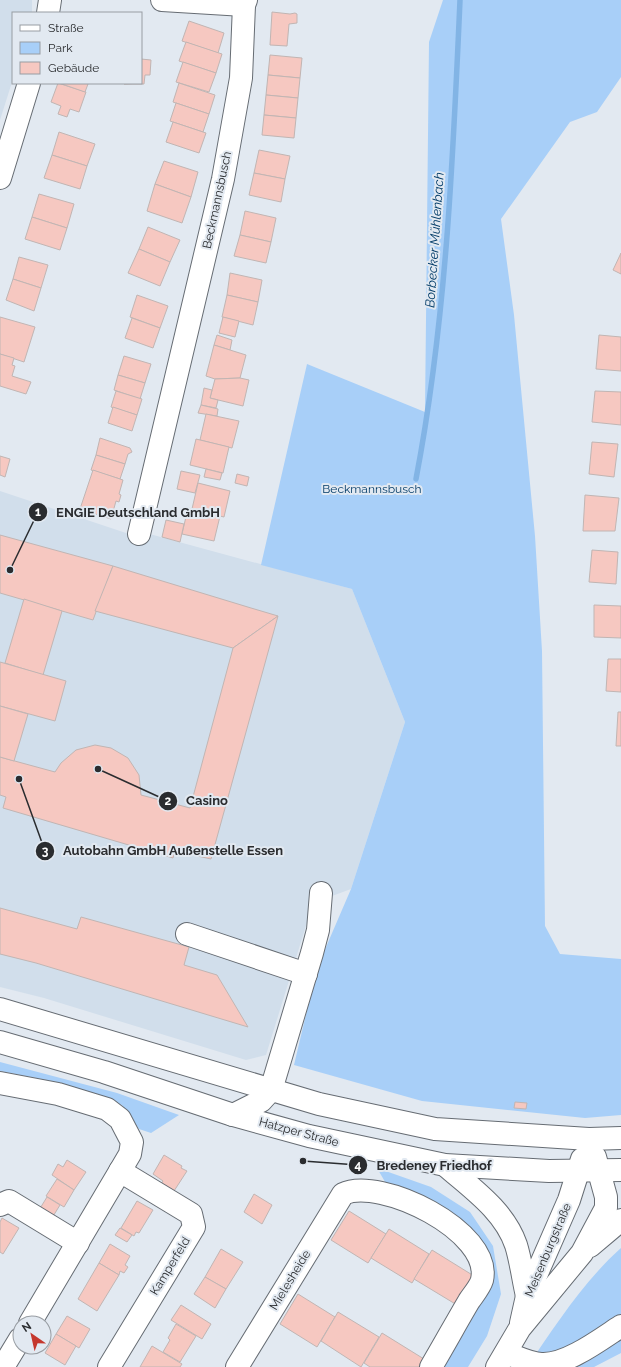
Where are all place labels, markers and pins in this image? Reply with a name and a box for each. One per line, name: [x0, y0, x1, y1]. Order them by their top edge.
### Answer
callout: ENGIE Deutschland GmbH: [28, 500, 228, 525]
callout: Casino: [158, 788, 235, 813]
callout: Autobahn GmbH Außenstelle Essen: [35, 838, 292, 863]
callout: Bredeney Friedhof: [348, 1153, 500, 1178]

